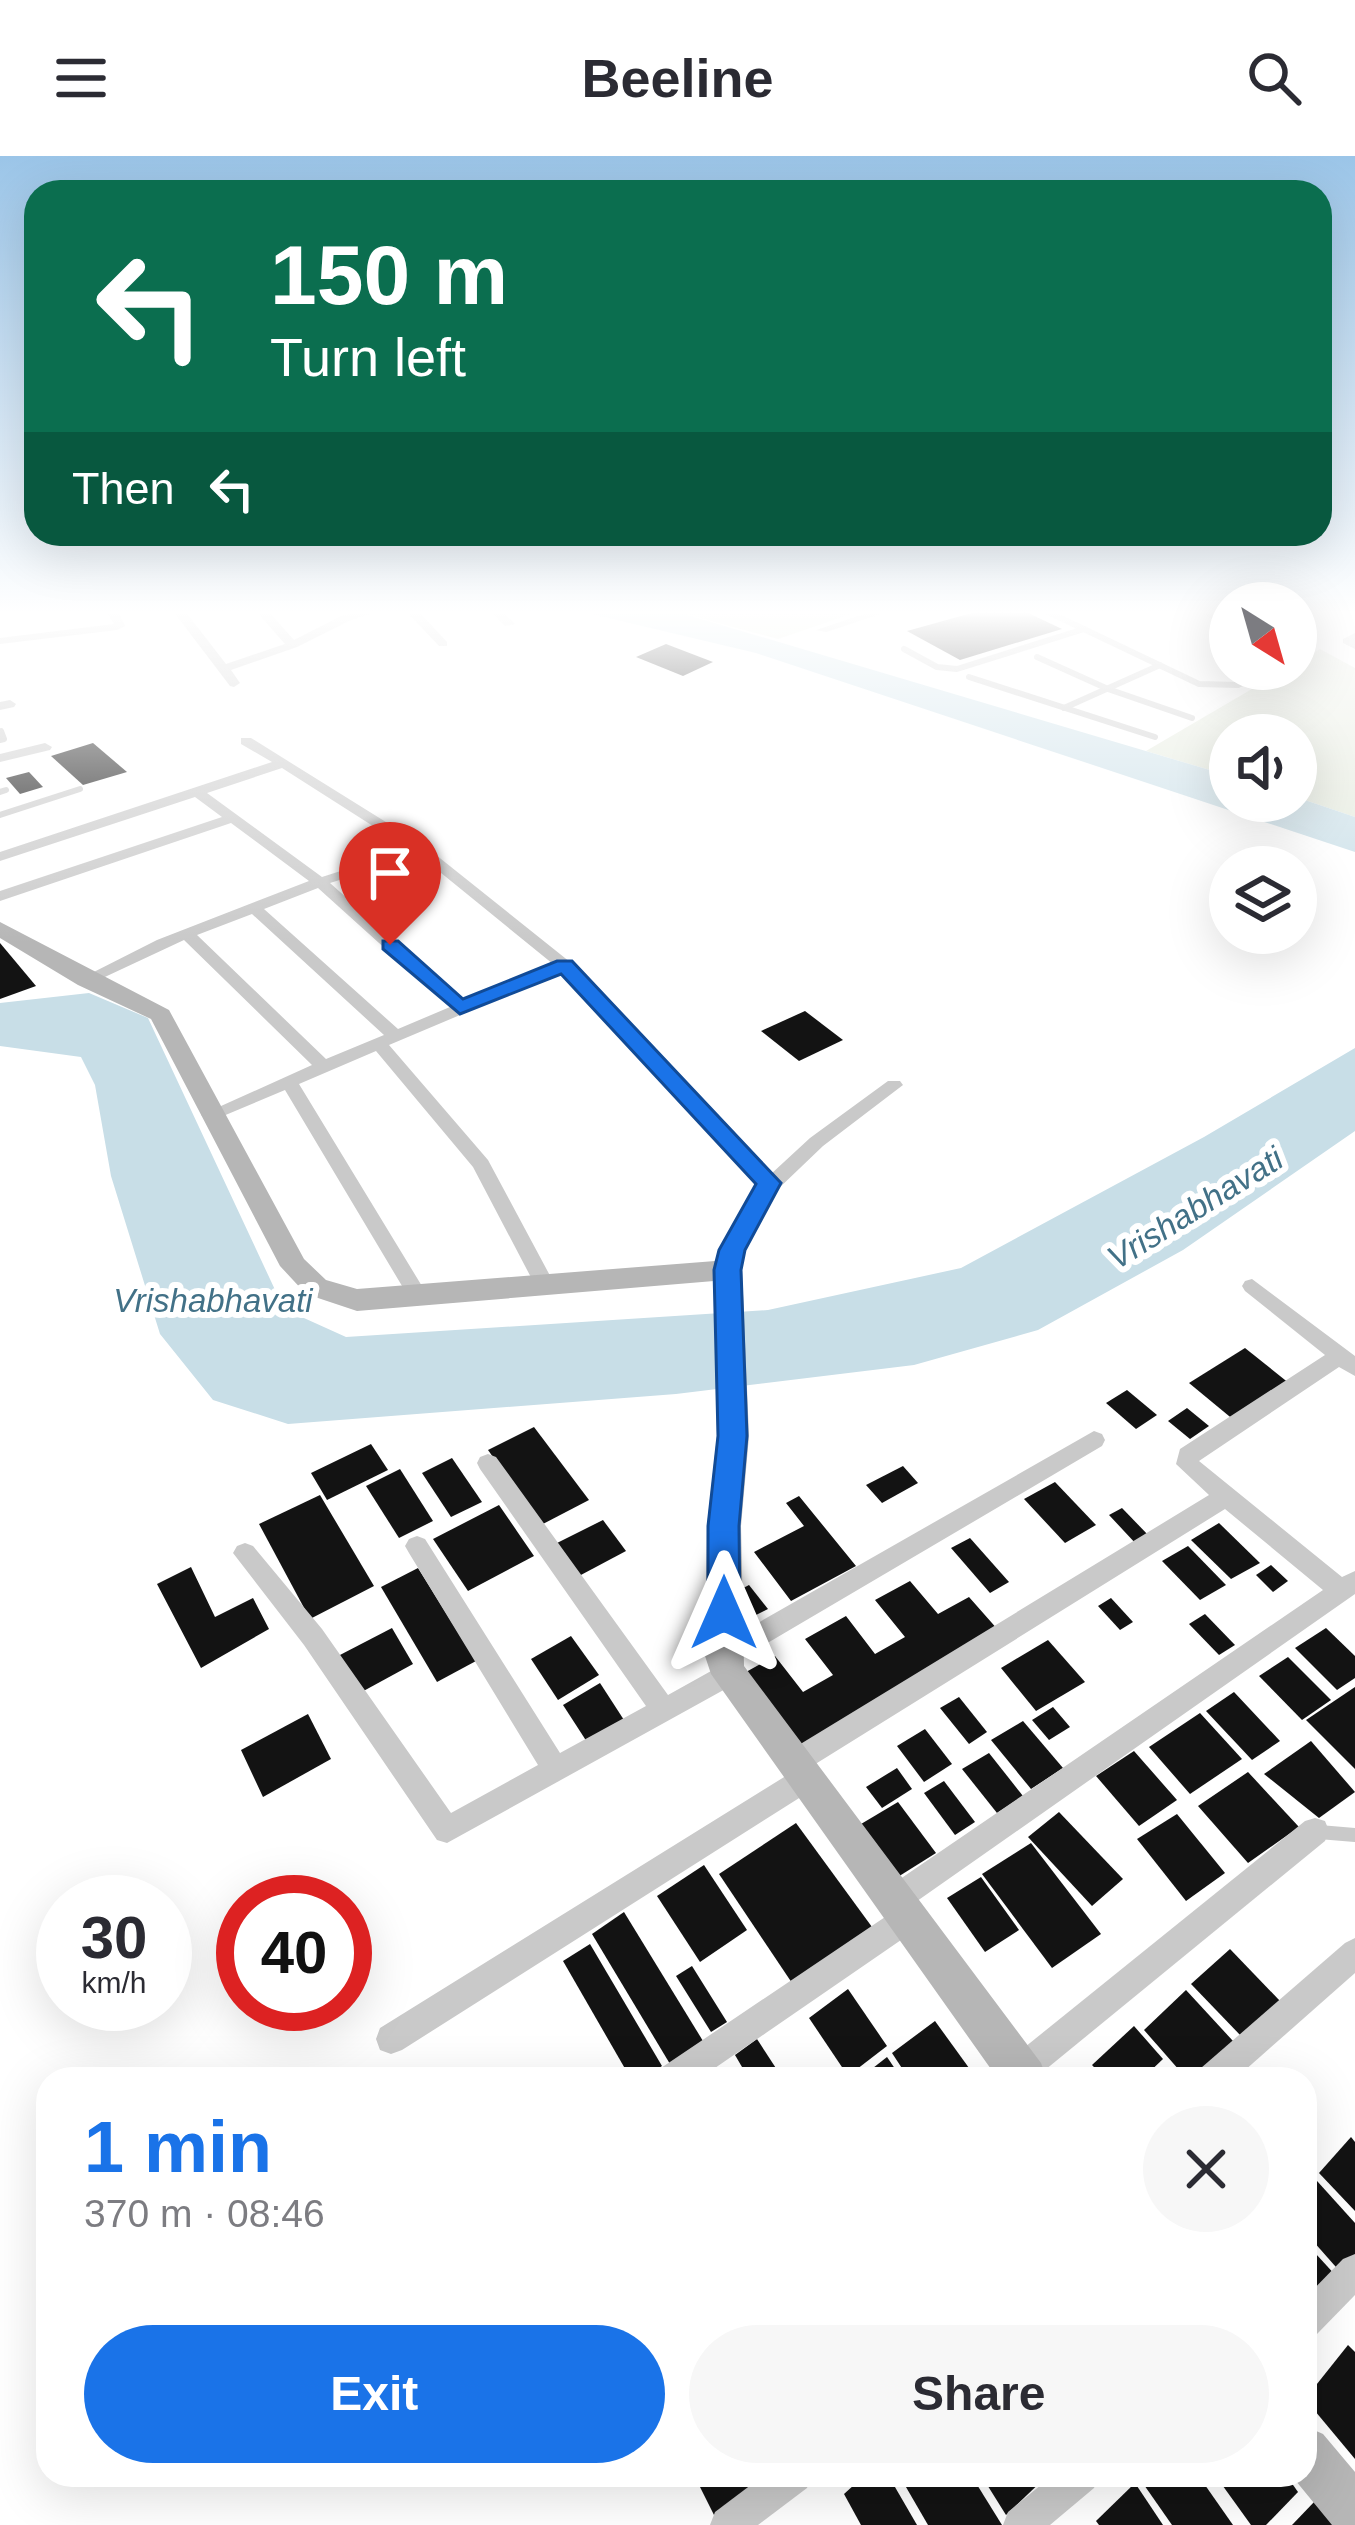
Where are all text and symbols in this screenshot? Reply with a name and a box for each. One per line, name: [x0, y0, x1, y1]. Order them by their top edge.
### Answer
icon: menu: [48, 45, 114, 111]
icon: search: [1241, 45, 1307, 111]
text: Beeline: [581, 48, 774, 108]
icon: left: [72, 228, 228, 384]
text: 150 m: [270, 228, 508, 322]
text: Turn left: [270, 327, 466, 387]
icon: left: [199, 456, 265, 522]
text: Then: [72, 463, 175, 514]
north arrow: [1209, 582, 1317, 690]
map controls: [1209, 582, 1317, 954]
button: sound: [1209, 714, 1317, 822]
pin: [339, 822, 441, 945]
icon: arrive: [357, 840, 423, 906]
button: layers: [1209, 846, 1317, 954]
water label: Vrishabhavati: [1101, 1139, 1291, 1277]
water label: Vrishabhavati: [113, 1282, 314, 1319]
position arrow: [661, 1550, 787, 1676]
speed limit sign: 40: [216, 1875, 372, 2031]
text: 30: [81, 1904, 147, 1971]
text: km/h: [81, 1966, 147, 1999]
button: close: [1143, 2106, 1269, 2232]
text: 1 min: [84, 2107, 272, 2187]
text: 370 m · 08:46: [84, 2192, 325, 2235]
button: Exit: [84, 2325, 665, 2463]
button: Share: [689, 2325, 1269, 2463]

